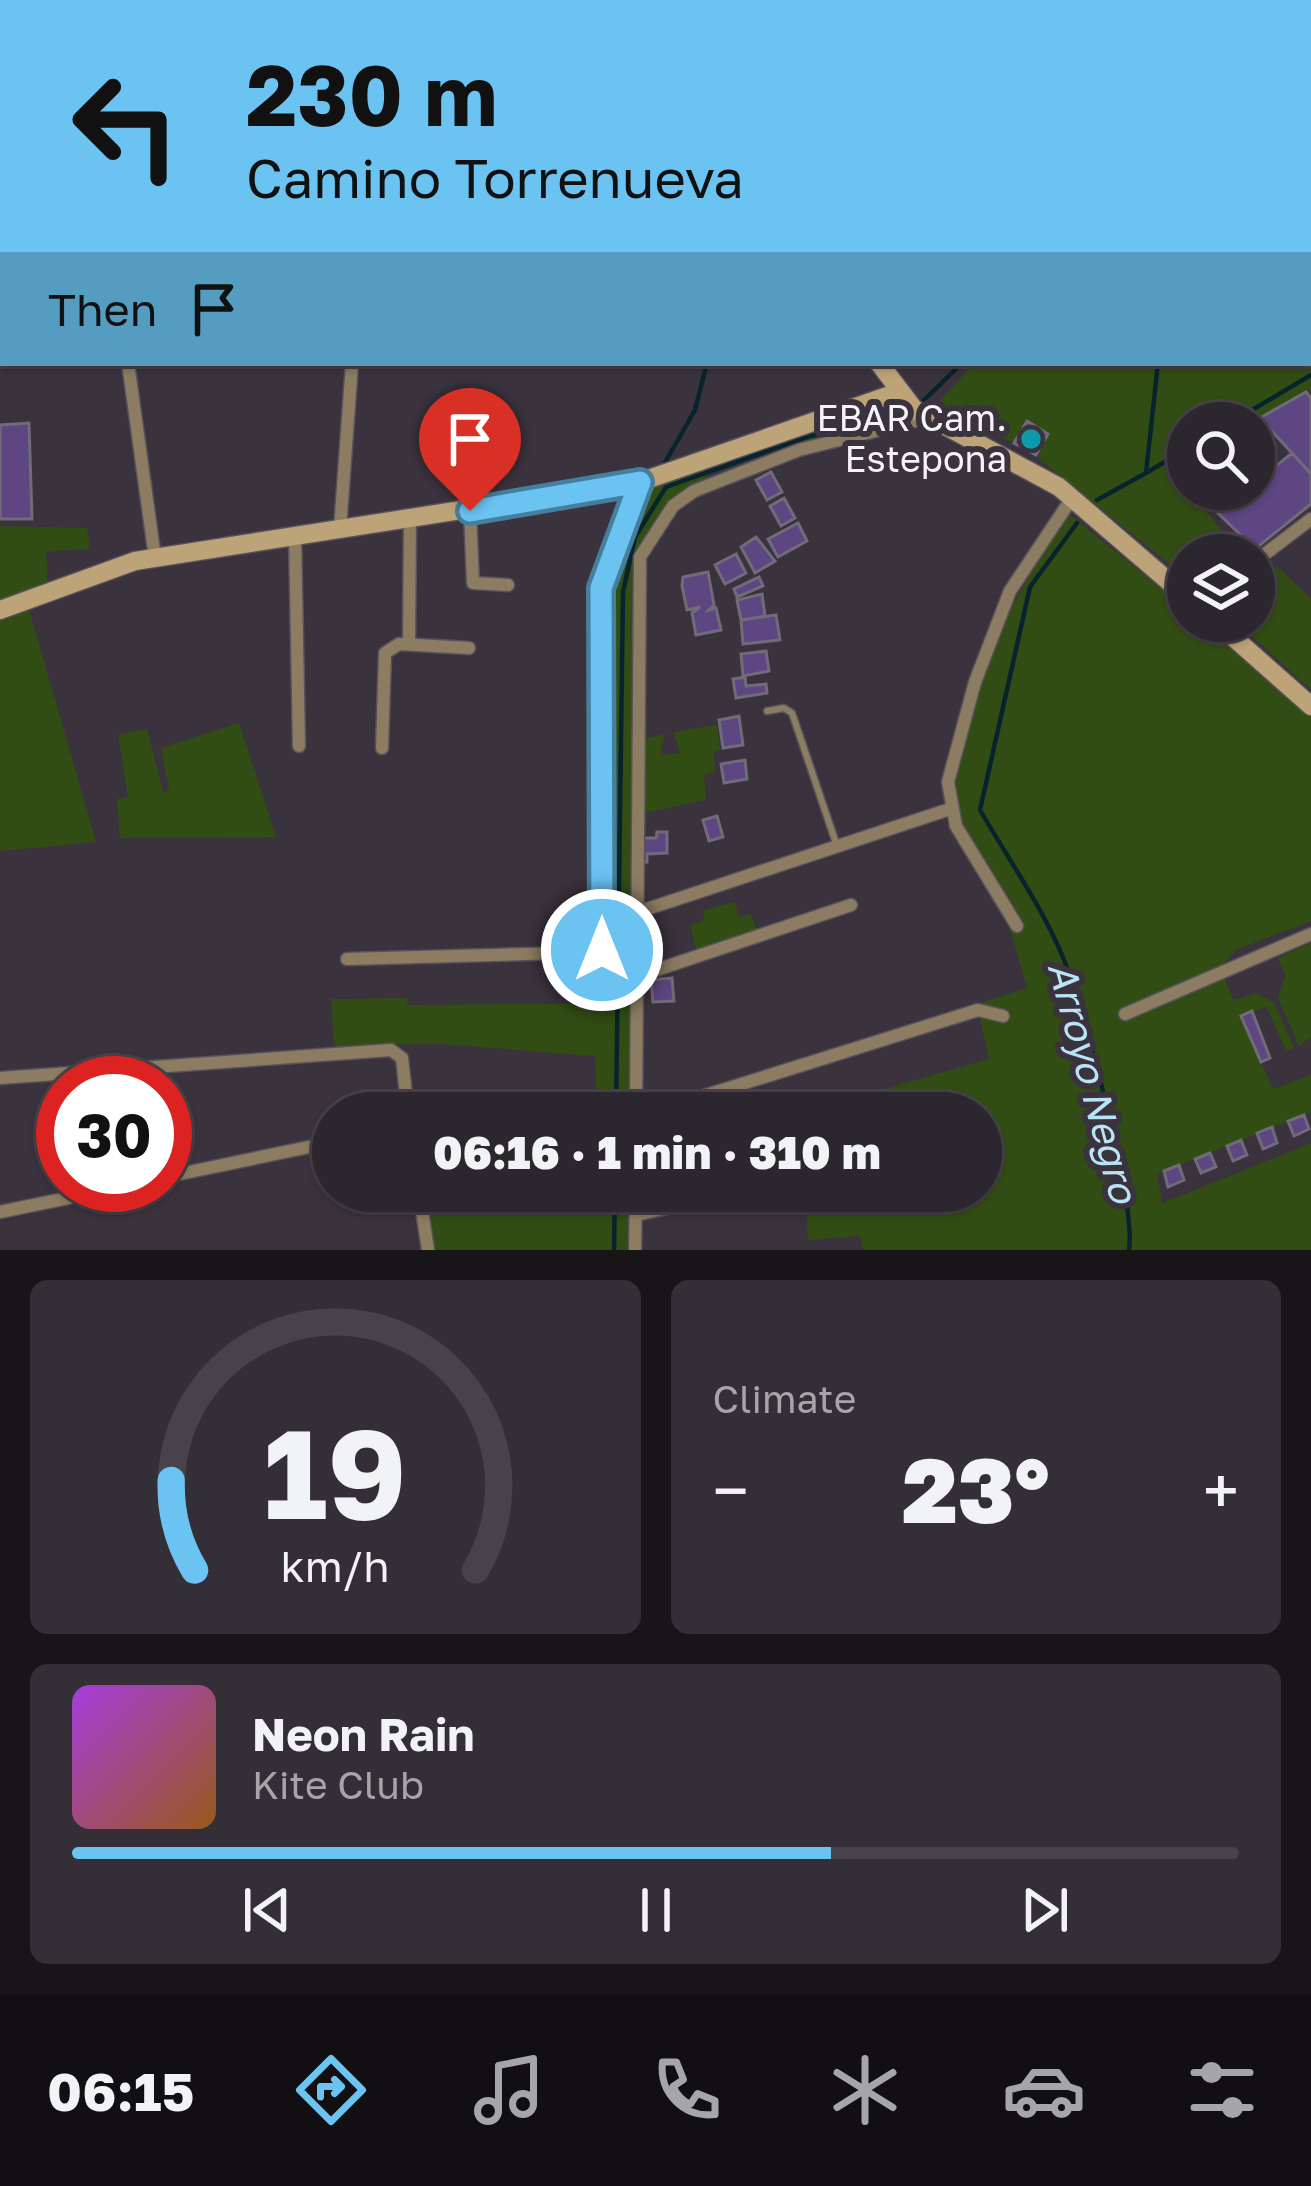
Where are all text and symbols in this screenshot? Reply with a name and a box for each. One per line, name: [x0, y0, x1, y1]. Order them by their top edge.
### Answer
text: 230 m: [246, 44, 498, 144]
icon: left: [48, 48, 204, 204]
text: Camino Torrenueva: [246, 145, 744, 210]
icon: arrive: [181, 276, 247, 342]
text: Then: [48, 282, 157, 336]
pin: [419, 388, 521, 511]
place label: EBAR Cam. Estepona: [817, 396, 1007, 480]
map controls: [1167, 402, 1275, 642]
button: search: [1167, 402, 1275, 510]
icon: arrive: [437, 406, 503, 472]
marker: EBAR Cam. Estepona: [1018, 426, 1044, 452]
button: layers: [1167, 534, 1275, 642]
position arrow: [539, 887, 665, 1013]
water label: Arroyo Negro: [1039, 956, 1149, 1210]
speed limit sign: 30: [36, 1056, 192, 1212]
text: 06:16 · 1 min · 310 m: [433, 1125, 881, 1179]
text: Climate: [713, 1375, 856, 1422]
text: 19: [263, 1397, 407, 1546]
text: 23°: [902, 1435, 1050, 1543]
text: −: [713, 1450, 749, 1530]
text: +: [1203, 1450, 1239, 1530]
text: km/h: [281, 1540, 390, 1591]
text: Neon Rain: [252, 1707, 475, 1761]
text: Kite Club: [252, 1761, 424, 1808]
icon: previous: [234, 1877, 300, 1943]
icon: pause: [623, 1877, 689, 1943]
icon: next: [1012, 1877, 1078, 1943]
icon: directions: [289, 2048, 373, 2132]
icon: music: [467, 2048, 551, 2132]
icon: phone: [645, 2048, 729, 2132]
icon: climate: [823, 2048, 907, 2132]
icon: car: [1002, 2048, 1086, 2132]
icon: filters: [1180, 2048, 1264, 2132]
text: 06:15: [47, 2058, 195, 2123]

